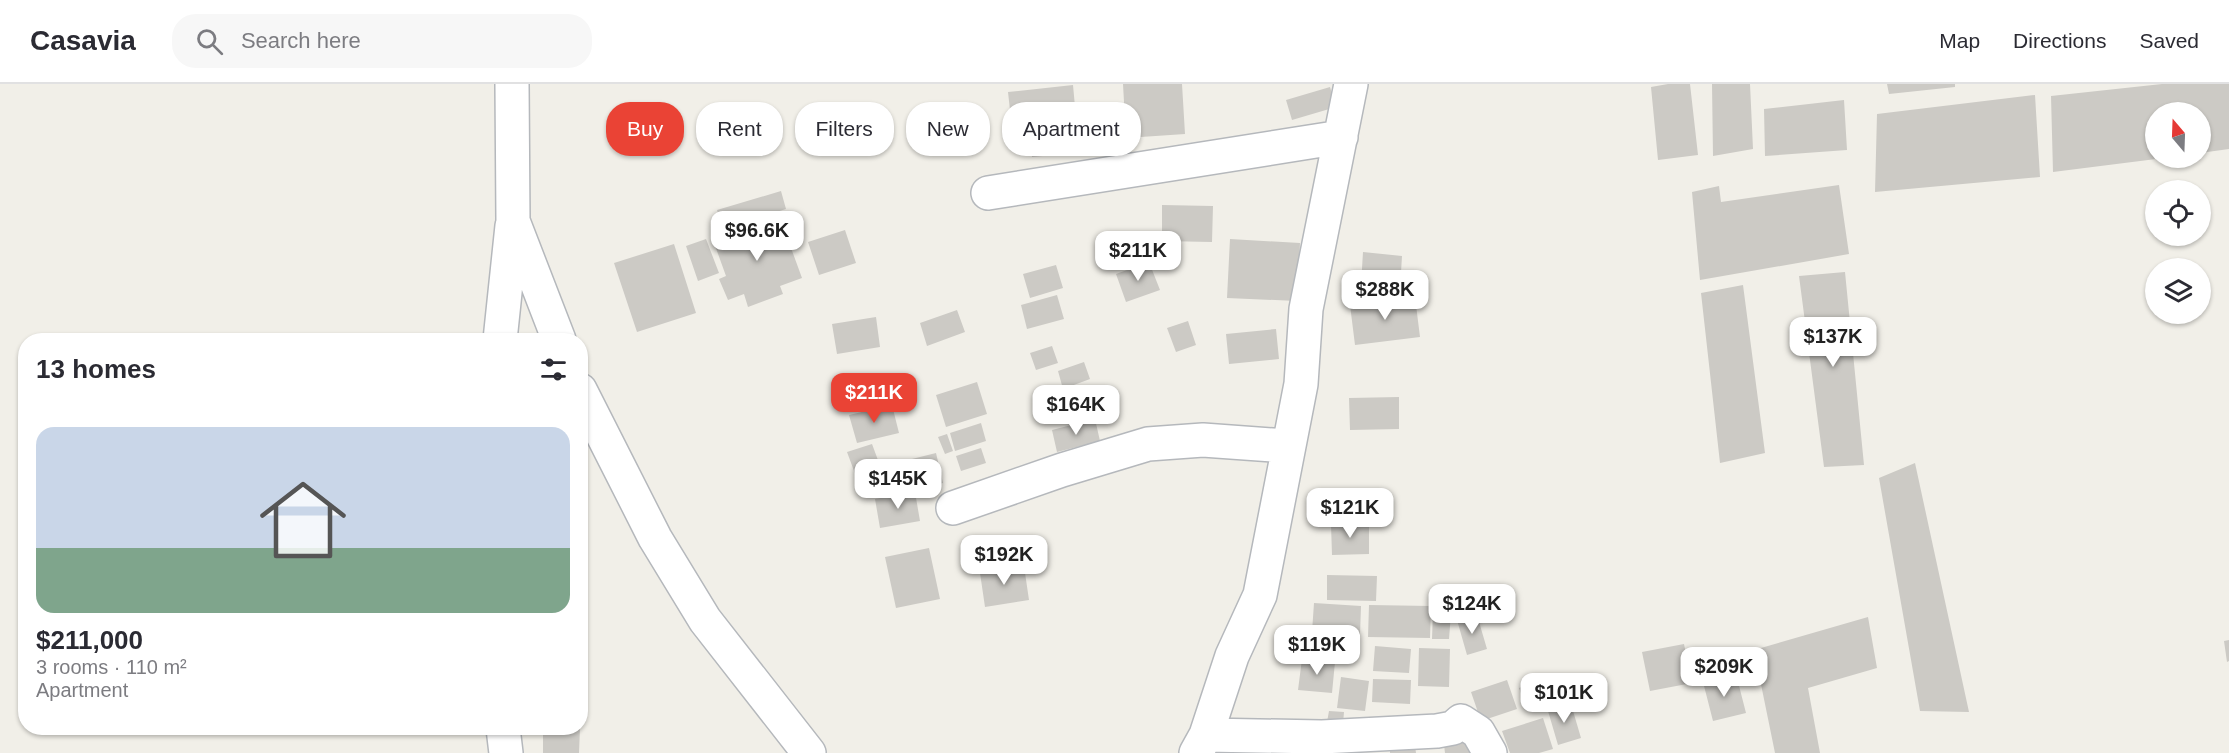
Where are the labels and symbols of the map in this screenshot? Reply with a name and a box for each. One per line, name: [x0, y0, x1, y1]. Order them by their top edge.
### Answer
north arrow: [2145, 102, 2211, 168]
pin: $96.6K: [708, 211, 806, 262]
pin: $211K: [1096, 231, 1180, 282]
pin: $288K: [1343, 270, 1427, 321]
pin: $137K: [1791, 317, 1875, 368]
pin: $211K: [832, 373, 916, 424]
pin: $164K: [1034, 385, 1118, 436]
pin: $145K: [856, 459, 940, 510]
pin: $121K: [1308, 488, 1392, 539]
pin: $192K: [962, 535, 1046, 586]
pin: $124K: [1430, 584, 1514, 635]
pin: $119K: [1275, 625, 1359, 676]
pin: $209K: [1682, 647, 1766, 698]
pin: $101K: [1522, 673, 1606, 724]

